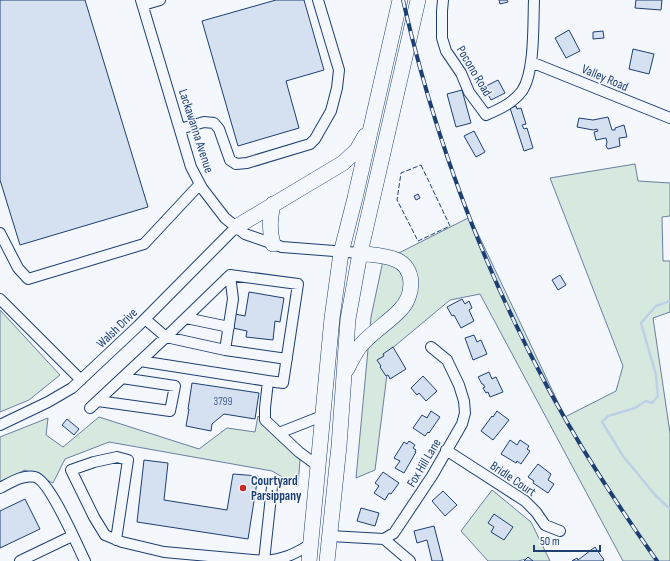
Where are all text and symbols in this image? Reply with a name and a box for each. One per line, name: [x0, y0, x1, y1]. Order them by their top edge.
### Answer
street label: Pocono Road: [453, 43, 495, 99]
street label: Valley Road: [579, 61, 631, 95]
street label: Lackawanna Avenue: [175, 87, 217, 175]
street label: Walsh Drive: [93, 305, 141, 351]
house number: 3799: [214, 395, 232, 408]
street label: Fox Hill Lane: [403, 436, 445, 490]
street label: Bridle Court: [487, 458, 539, 500]
place label: Courtyard Parsippany: [251, 473, 302, 504]
marker: Courtyard Parsippany: [238, 483, 248, 493]
scale bar: [534, 527, 600, 553]
text: 50 m: [540, 534, 560, 549]

